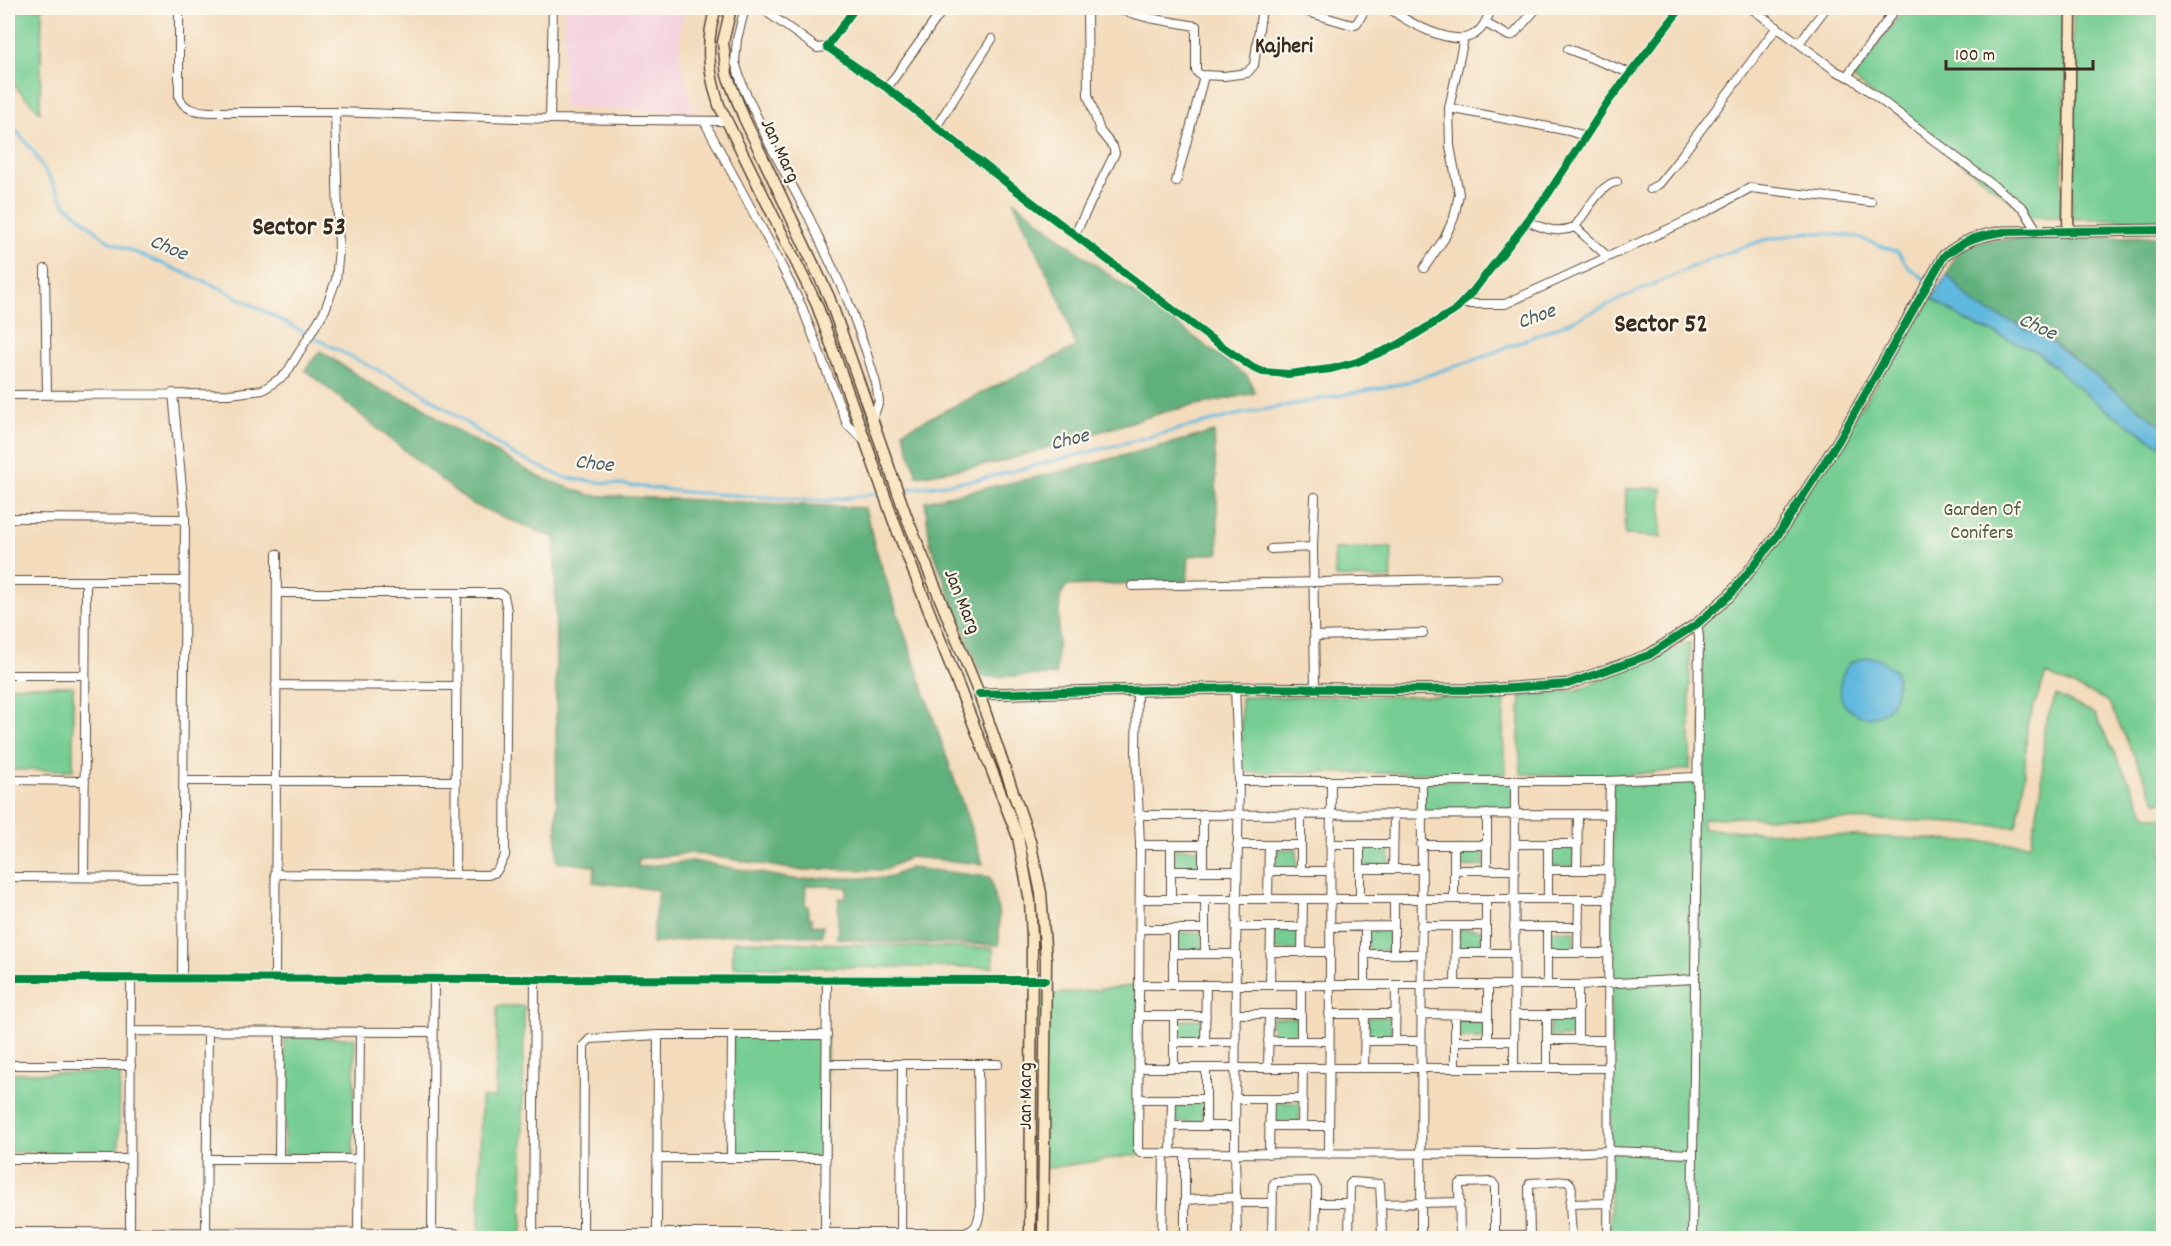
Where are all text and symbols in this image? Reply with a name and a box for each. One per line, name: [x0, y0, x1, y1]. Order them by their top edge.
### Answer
district label: Kajheri: [1255, 32, 1313, 63]
scale bar: [1946, 33, 2093, 71]
text: 100 m: [1955, 44, 1995, 69]
street label: Jan Marg: [752, 114, 806, 188]
district label: Sector 53: [252, 210, 346, 247]
water label: Choe: [144, 228, 193, 271]
water label: Choe: [1514, 297, 1562, 339]
water label: Choe: [2013, 306, 2062, 350]
district label: Sector 52: [1614, 307, 1708, 344]
water label: Choe: [1048, 421, 1094, 460]
water label: Choe: [573, 448, 617, 482]
park label: Garden Of Conifers: [1943, 497, 2022, 548]
street label: Jan Marg: [935, 565, 987, 639]
street label: Jan Marg: [1013, 1062, 1041, 1130]

